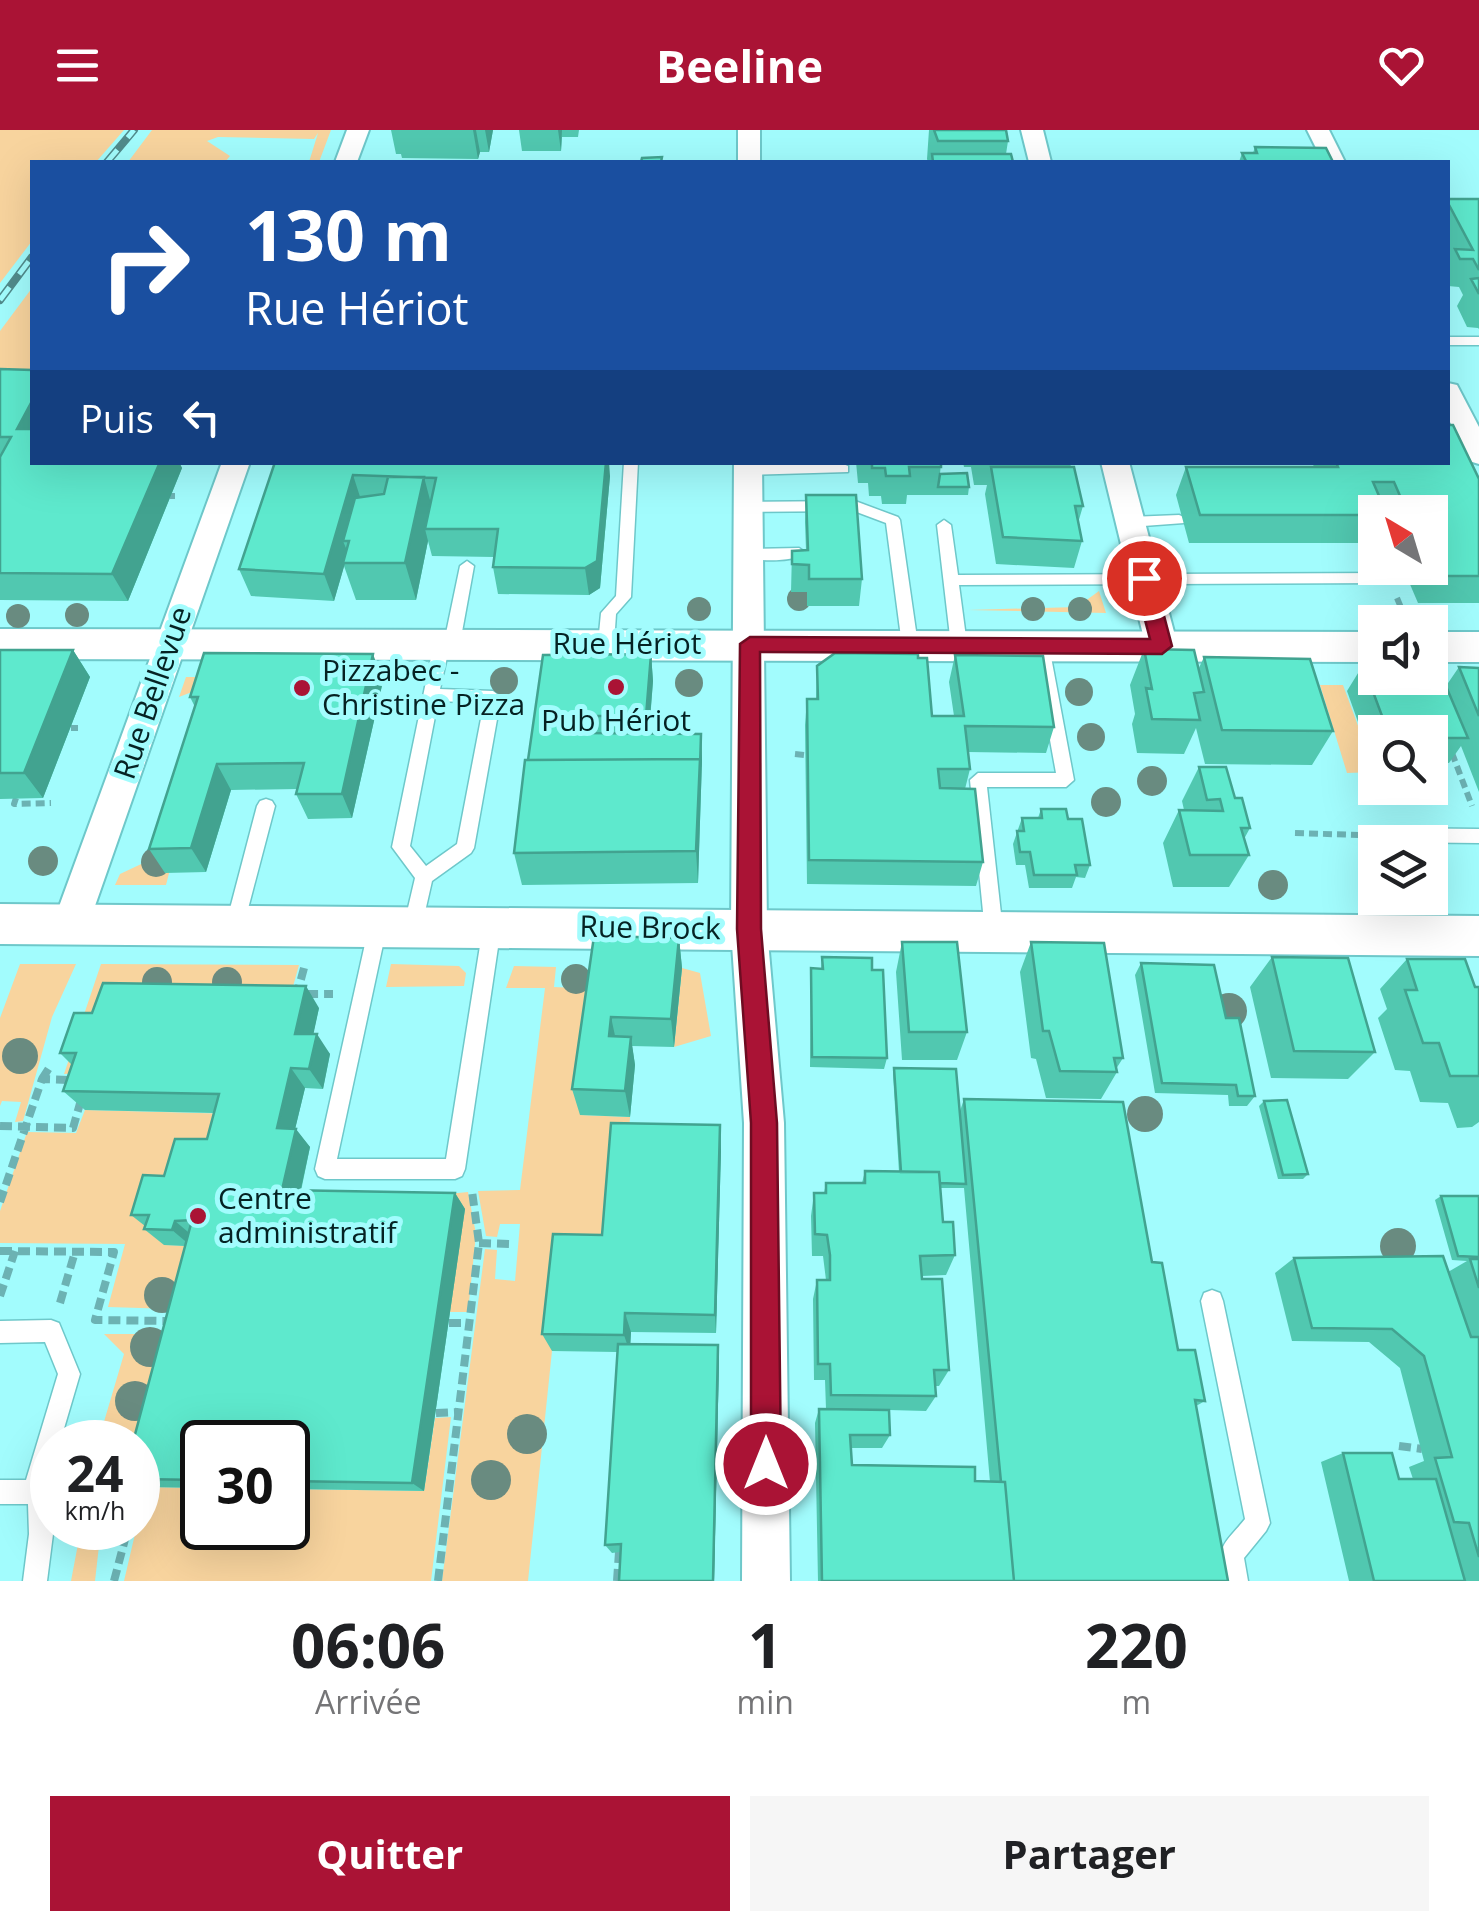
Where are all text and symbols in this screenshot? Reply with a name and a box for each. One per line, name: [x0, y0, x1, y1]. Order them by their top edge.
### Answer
text: Beeline: [656, 35, 823, 96]
icon: menu: [50, 38, 105, 93]
icon: heart: [1374, 38, 1429, 93]
text: 130 m: [245, 186, 452, 282]
icon: right: [80, 200, 210, 330]
text: Rue Hériot: [245, 277, 469, 338]
icon: left: [174, 390, 229, 445]
text: Puis: [80, 392, 154, 444]
north arrow: [1358, 495, 1448, 585]
map controls: [1358, 495, 1448, 915]
pin: [1102, 536, 1187, 621]
icon: arrive: [1117, 551, 1172, 606]
street label: Rue Bellevue: [103, 601, 200, 784]
button: sound: [1358, 605, 1448, 695]
street label: Rue Hériot: [552, 622, 702, 663]
place label: Pizzabec - Christine Pizza: [322, 649, 525, 724]
marker: Pub Hériot: [605, 676, 627, 698]
marker: Pizzabec - Christine Pizza: [291, 677, 313, 699]
place label: Pub Hériot: [541, 699, 691, 740]
button: search: [1358, 715, 1448, 805]
button: layers: [1358, 825, 1448, 915]
street label: Rue Brock: [579, 905, 721, 948]
place label: Centre administratif: [218, 1177, 399, 1252]
marker: Centre administratif: [187, 1205, 209, 1227]
position arrow: [714, 1412, 818, 1516]
speed limit sign: 30: [180, 1420, 310, 1550]
text: 24: [66, 1439, 124, 1507]
text: km/h: [65, 1493, 125, 1527]
text: 06:06: [291, 1604, 445, 1686]
text: 1: [748, 1604, 782, 1686]
text: 220: [1085, 1604, 1188, 1686]
text: Arrivée: [315, 1680, 421, 1723]
text: min: [737, 1680, 794, 1723]
text: m: [1122, 1680, 1151, 1723]
button: Quitter: [50, 1796, 730, 1911]
button: Partager: [750, 1796, 1429, 1911]

